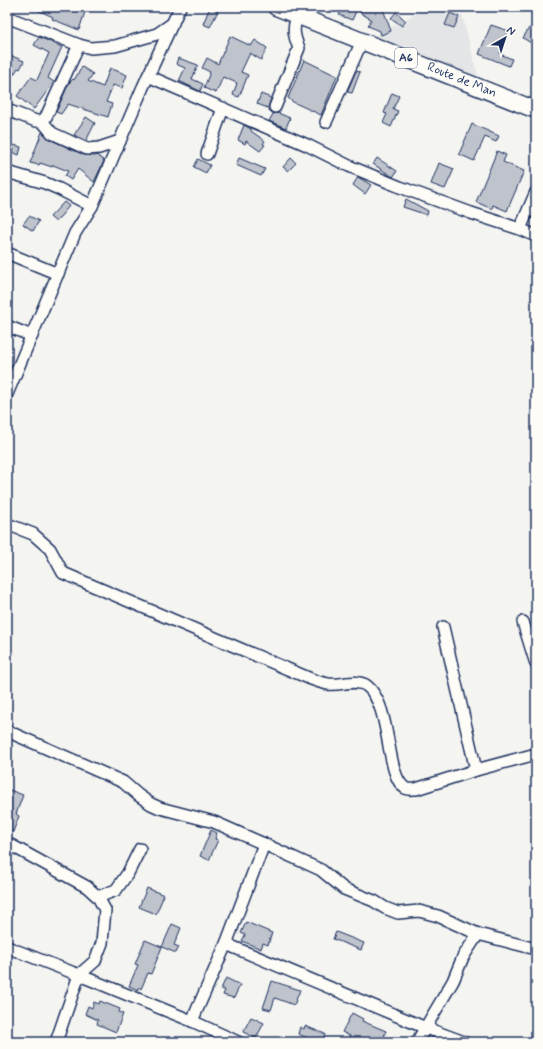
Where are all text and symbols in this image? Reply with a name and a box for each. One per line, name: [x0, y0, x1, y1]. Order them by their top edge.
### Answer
north arrow: [485, 18, 525, 58]
text: N: [503, 23, 518, 39]
road number: A6: [395, 48, 417, 68]
street label: Route de Man: [425, 58, 499, 102]

